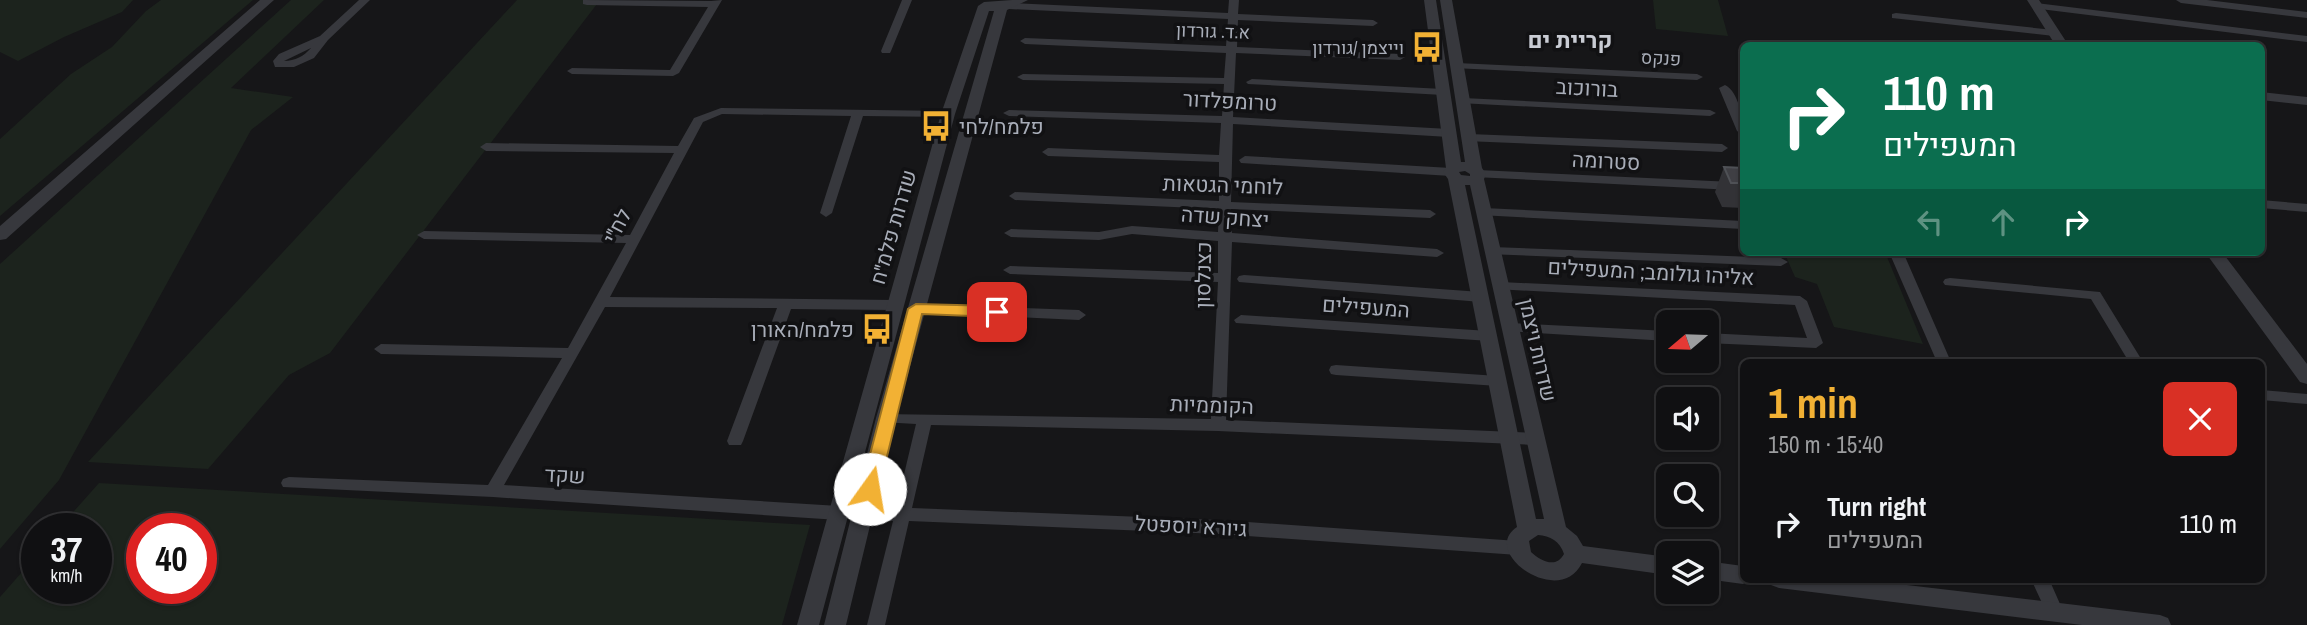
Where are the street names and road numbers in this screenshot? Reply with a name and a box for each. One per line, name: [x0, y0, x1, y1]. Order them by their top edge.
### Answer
street label: א.ד. גורדון: [1175, 17, 1251, 45]
street label: פנקס: [1640, 44, 1682, 72]
street label: בורוכוב: [1555, 72, 1619, 104]
street label: טרומפלדור: [1182, 84, 1278, 118]
street label: סטרומה: [1571, 145, 1641, 177]
street label: שדרות פלמ"ח: [863, 166, 923, 288]
street label: לוחמי הגטאות: [1162, 168, 1284, 202]
street label: יצחק שדה: [1180, 199, 1270, 235]
street label: לח"י: [596, 203, 638, 249]
street label: כצנלסון: [1188, 241, 1218, 309]
street label: אליהו גולומב; המעפילים: [1547, 252, 1755, 292]
street label: המעפילים: [1321, 289, 1411, 325]
street label: שדרות ויצמן: [1512, 295, 1564, 405]
street label: הקוממיות: [1170, 389, 1254, 421]
street label: שקד: [544, 459, 586, 491]
street label: גיורא יוספטל: [1134, 509, 1248, 543]

